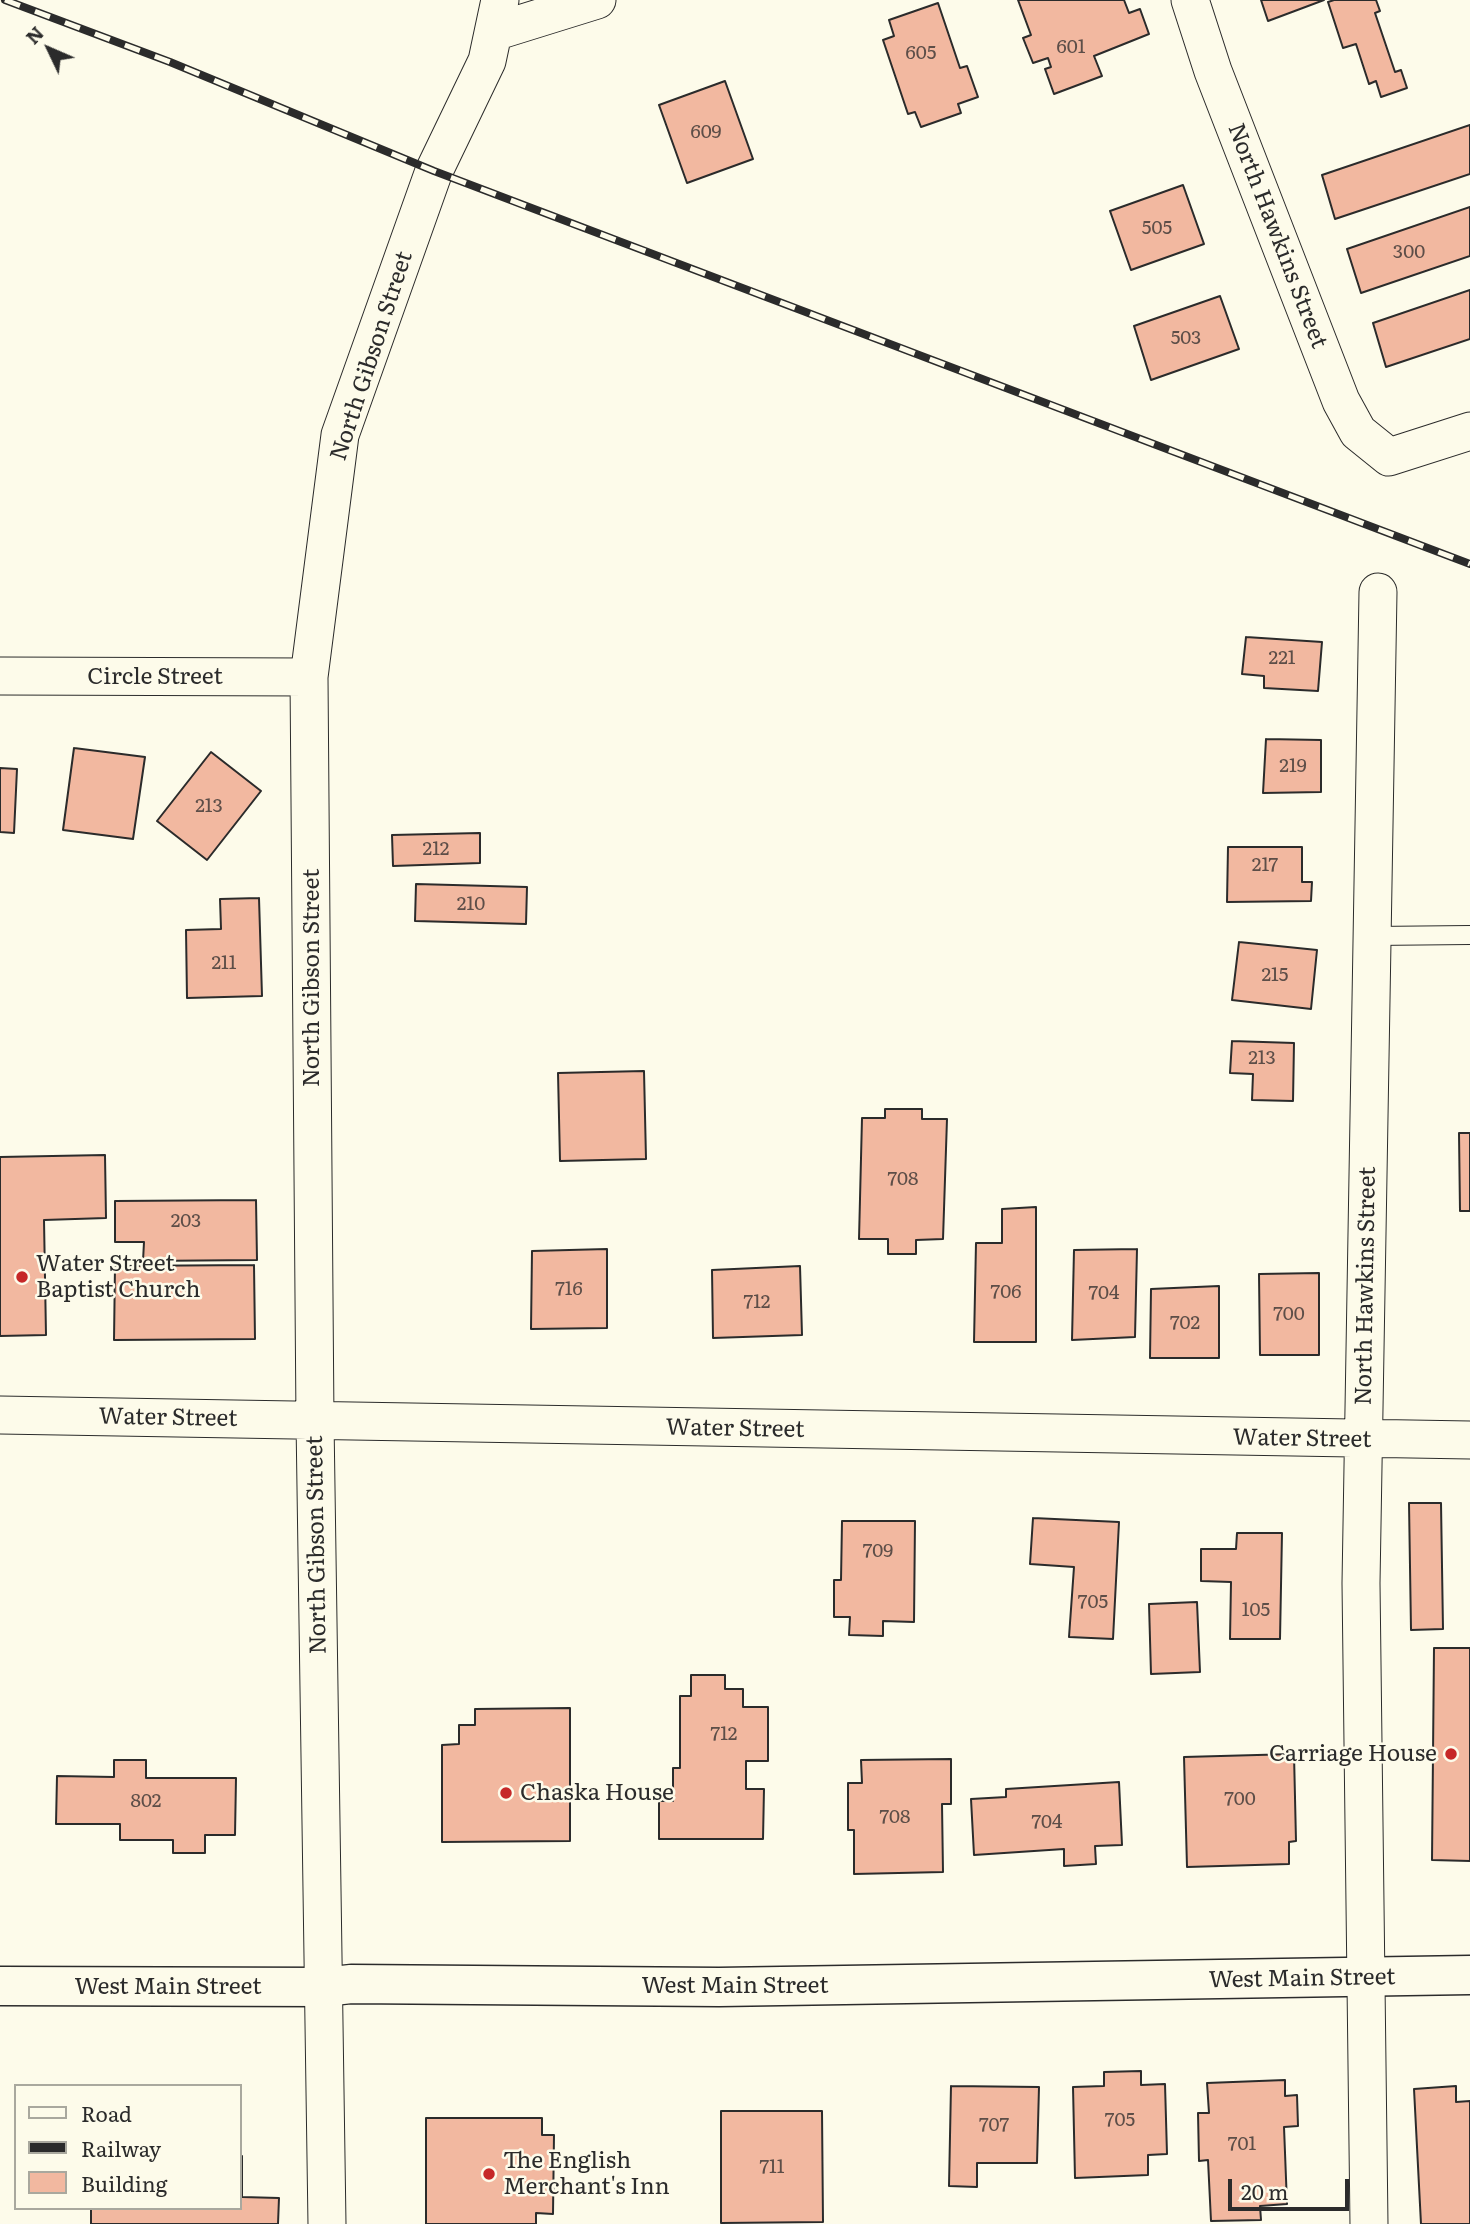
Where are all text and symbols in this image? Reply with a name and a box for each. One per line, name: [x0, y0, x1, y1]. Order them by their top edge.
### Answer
north arrow: [14, 14, 84, 84]
text: N: [18, 19, 50, 50]
house number: 601: [1057, 36, 1085, 58]
house number: 605: [906, 42, 936, 64]
street label: North Hawkins Street: [1221, 120, 1333, 352]
house number: 609: [690, 121, 722, 143]
house number: 505: [1142, 217, 1172, 239]
house number: 300: [1393, 241, 1425, 263]
street label: North Gibson Street: [325, 248, 419, 464]
house number: 503: [1171, 327, 1201, 349]
house number: 221: [1269, 647, 1295, 669]
street label: Circle Street: [87, 663, 223, 691]
house number: 219: [1279, 755, 1307, 777]
house number: 213: [195, 795, 223, 817]
house number: 212: [423, 838, 449, 860]
house number: 217: [1252, 854, 1278, 876]
street label: North Gibson Street: [298, 869, 326, 1087]
house number: 210: [457, 893, 485, 915]
house number: 211: [211, 952, 237, 974]
house number: 215: [1261, 964, 1289, 986]
house number: 213: [1248, 1047, 1276, 1069]
street label: North Hawkins Street: [1350, 1166, 1382, 1406]
house number: 708: [887, 1168, 919, 1190]
house number: 203: [171, 1210, 201, 1232]
place label: Water Street Baptist Church: [36, 1250, 200, 1304]
marker: Water Street Baptist Church: [14, 1269, 30, 1285]
house number: 716: [555, 1278, 583, 1300]
house number: 706: [991, 1281, 1021, 1303]
house number: 704: [1088, 1282, 1120, 1304]
house number: 712: [744, 1291, 770, 1313]
house number: 700: [1273, 1303, 1305, 1325]
house number: 702: [1170, 1312, 1200, 1334]
street label: Water Street: [98, 1403, 238, 1433]
street label: Water Street: [665, 1414, 805, 1444]
street label: Water Street: [1232, 1424, 1372, 1454]
street label: North Gibson Street: [301, 1435, 333, 1655]
house number: 709: [863, 1540, 893, 1562]
house number: 705: [1078, 1591, 1108, 1613]
house number: 105: [1242, 1599, 1270, 1621]
house number: 712: [711, 1723, 737, 1745]
place label: Carriage House: [1269, 1740, 1437, 1768]
marker: Carriage House: [1443, 1746, 1459, 1762]
place label: Chaska House: [520, 1779, 674, 1807]
marker: Chaska House: [498, 1785, 514, 1801]
house number: 700: [1224, 1788, 1256, 1810]
house number: 802: [131, 1790, 161, 1812]
house number: 708: [879, 1806, 911, 1828]
house number: 704: [1031, 1811, 1063, 1833]
street label: West Main Street: [1208, 1964, 1396, 1994]
street label: West Main Street: [642, 1972, 828, 2000]
street label: West Main Street: [75, 1973, 261, 2001]
legend: [14, 2084, 242, 2210]
text: Road: [81, 2097, 132, 2128]
house number: 705: [1105, 2109, 1135, 2131]
house number: 707: [979, 2114, 1009, 2136]
text: Railway: [81, 2132, 161, 2163]
house number: 701: [1228, 2133, 1256, 2155]
place label: The English Merchant's Inn: [503, 2147, 670, 2201]
house number: 711: [759, 2156, 785, 2178]
scale bar: [1232, 2164, 1353, 2208]
marker: The English Merchant's Inn: [481, 2166, 497, 2182]
text: Building: [81, 2167, 167, 2198]
text: 20 m: [1241, 2175, 1288, 2206]

